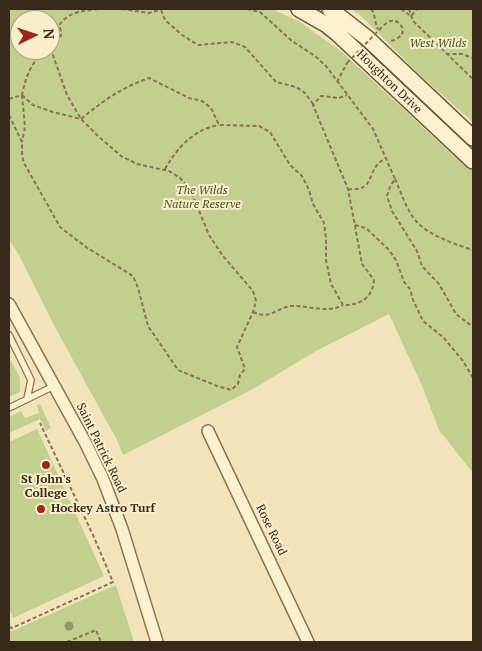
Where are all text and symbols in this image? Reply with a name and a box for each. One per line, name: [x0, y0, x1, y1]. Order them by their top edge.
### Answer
north arrow: [10, 10, 60, 60]
text: N: [40, 28, 59, 40]
park label: West Wilds: [409, 37, 467, 51]
street label: Houghton Drive: [353, 47, 425, 117]
park label: The Wilds Nature Reserve: [163, 184, 241, 212]
street label: Saint Patrick Road: [73, 401, 129, 495]
marker: St John's College: [40, 459, 52, 471]
place label: St John's College: [21, 473, 71, 501]
place label: Hockey Astro Turf: [51, 502, 155, 516]
street label: Rose Road: [252, 502, 290, 558]
marker: Hockey Astro Turf: [35, 503, 47, 515]

